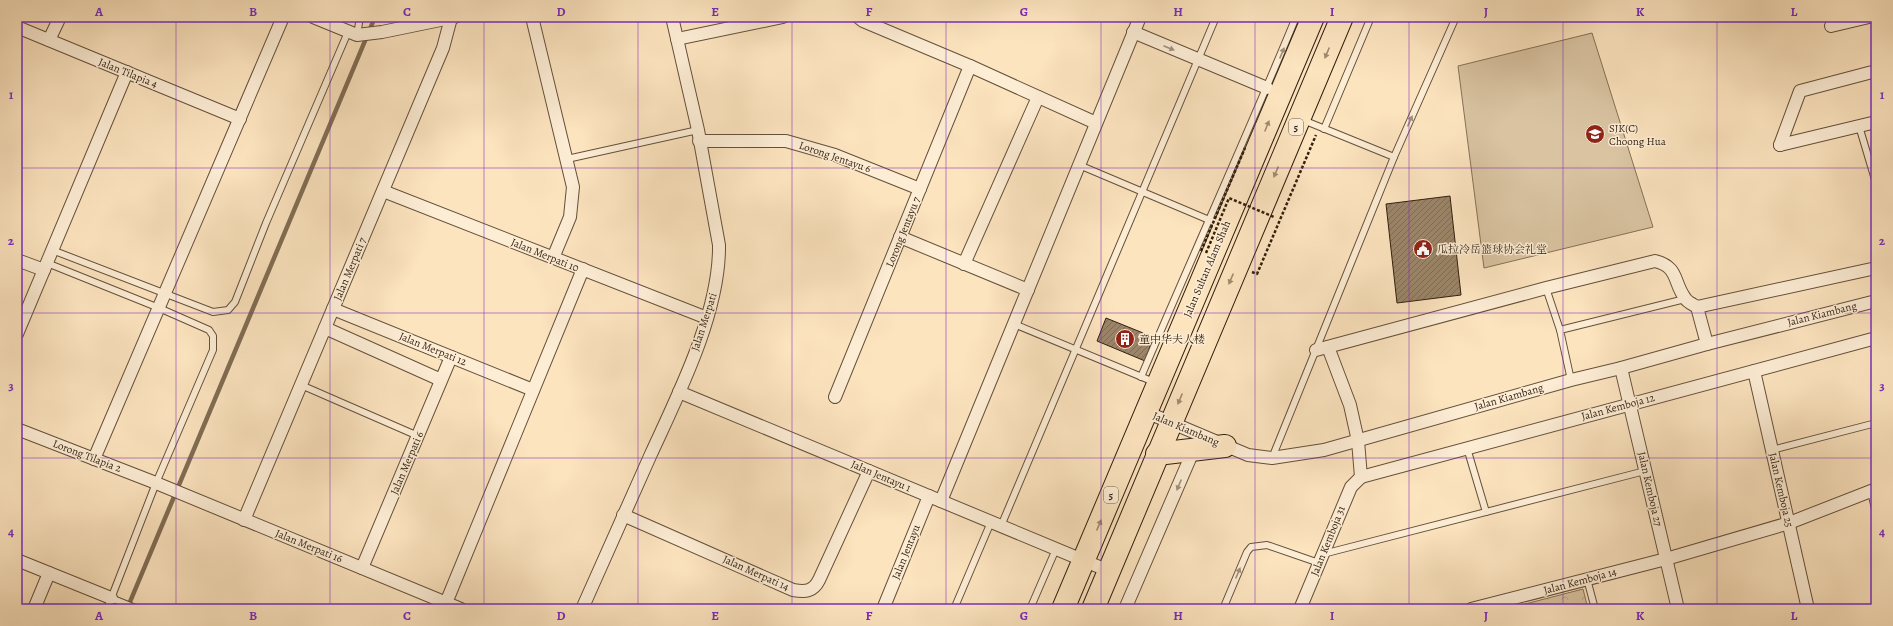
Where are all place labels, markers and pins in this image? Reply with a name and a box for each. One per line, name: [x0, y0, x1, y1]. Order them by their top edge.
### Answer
place label: SJK(C) Choong Hua: [1609, 121, 1667, 149]
school or university icon: SJK(C) Choong Hua: [1584, 123, 1606, 145]
public building icon: 瓜拉冷岳篮球协会礼堂: [1412, 238, 1434, 260]
place label: 瓜拉冷岳篮球协会礼堂: [1437, 242, 1547, 257]
building icon: 童中华夫人楼: [1114, 328, 1136, 350]
place label: 童中华夫人楼: [1139, 332, 1205, 347]

